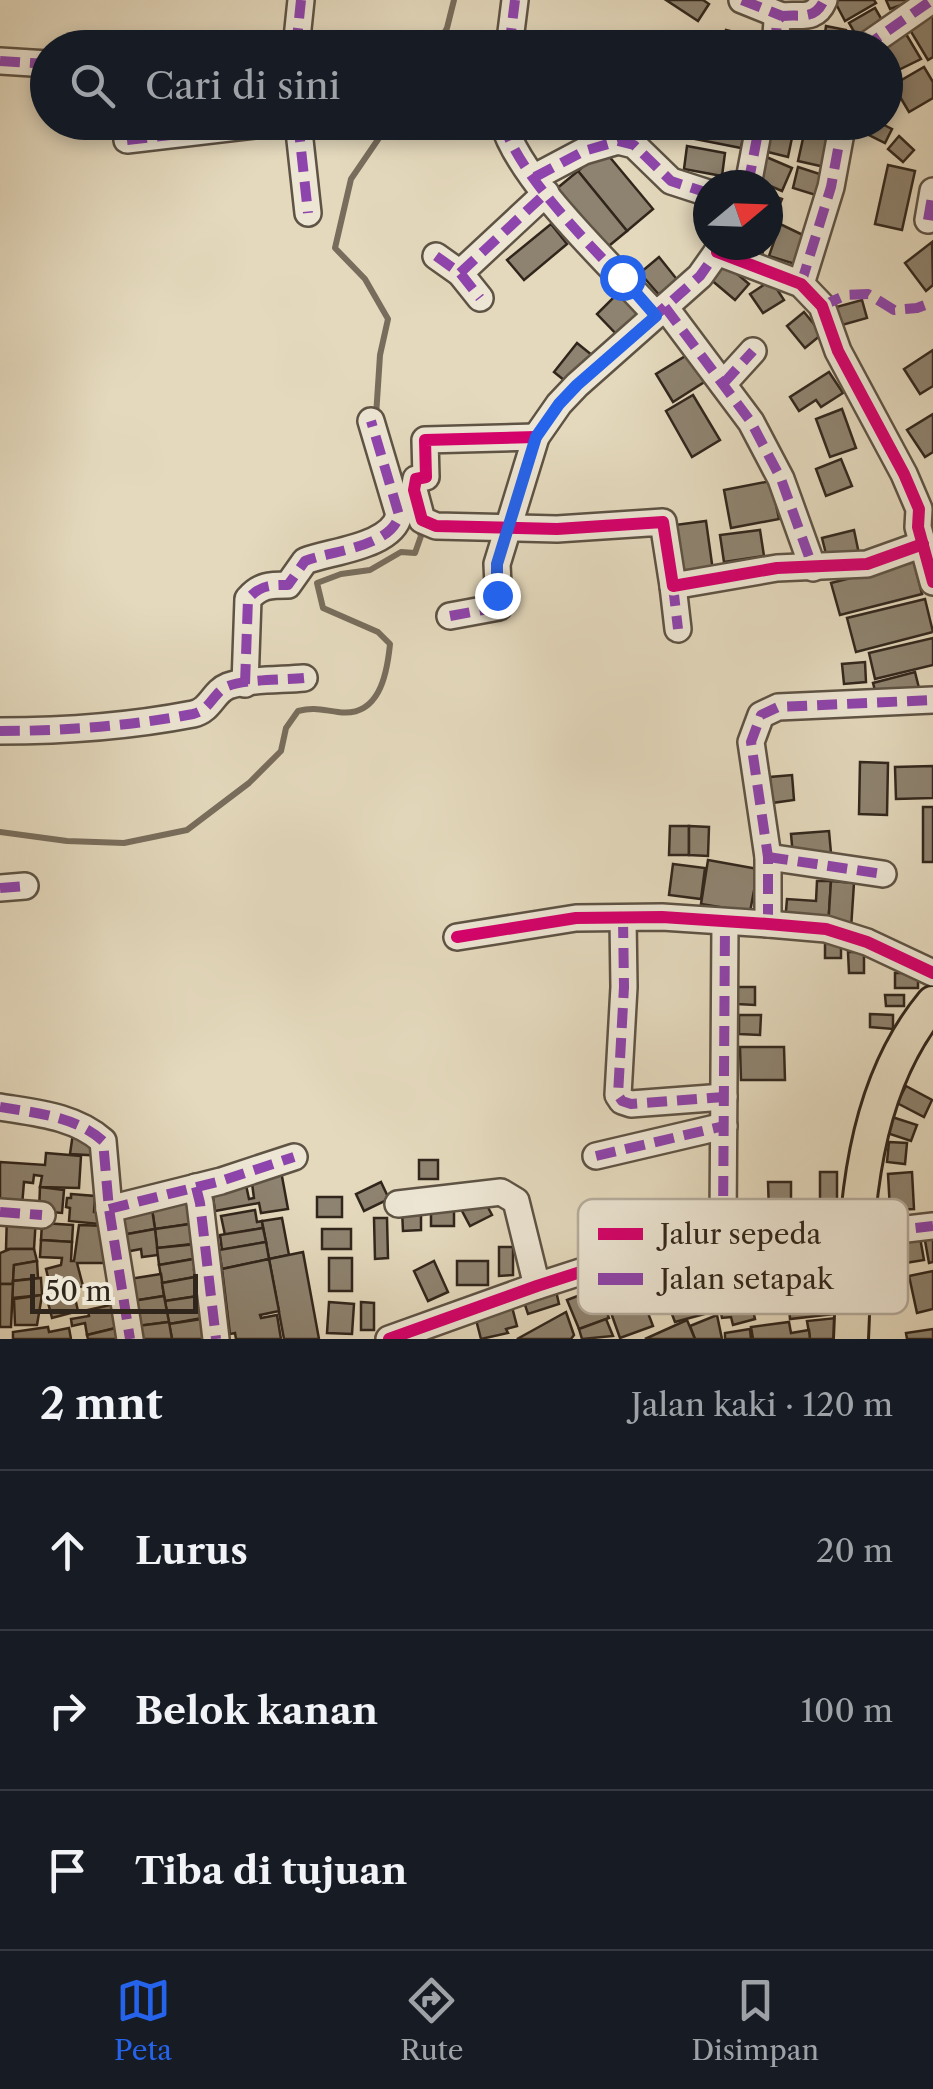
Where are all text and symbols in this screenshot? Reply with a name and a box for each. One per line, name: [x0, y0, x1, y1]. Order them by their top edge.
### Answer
search box: [30, 30, 903, 140]
icon: search: [65, 58, 120, 113]
text: Cari di sini: [145, 62, 340, 109]
north arrow: [693, 170, 783, 260]
route start: [600, 255, 646, 301]
route end: [475, 573, 521, 619]
legend: [578, 1199, 908, 1314]
text: Jalur sepeda: [656, 1217, 821, 1251]
text: Jalan setapak: [656, 1262, 835, 1296]
scale bar: [30, 1269, 198, 1314]
text: 50 m: [45, 1274, 112, 1308]
text: 2 mnt: [40, 1378, 163, 1430]
text: Jalan kaki · 120 m: [631, 1385, 893, 1424]
icon: ahead: [40, 1523, 95, 1578]
text: Lurus: [135, 1527, 248, 1574]
text: 20 m: [816, 1531, 893, 1570]
icon: right: [40, 1683, 95, 1738]
text: Belok kanan: [135, 1687, 378, 1734]
text: 100 m: [801, 1691, 893, 1730]
icon: arrive: [40, 1843, 95, 1898]
text: Tiba di tujuan: [135, 1847, 407, 1894]
tab: Peta: [114, 1973, 172, 2067]
tab: Rute: [400, 1973, 463, 2067]
tab: Disimpan: [691, 1973, 819, 2067]

